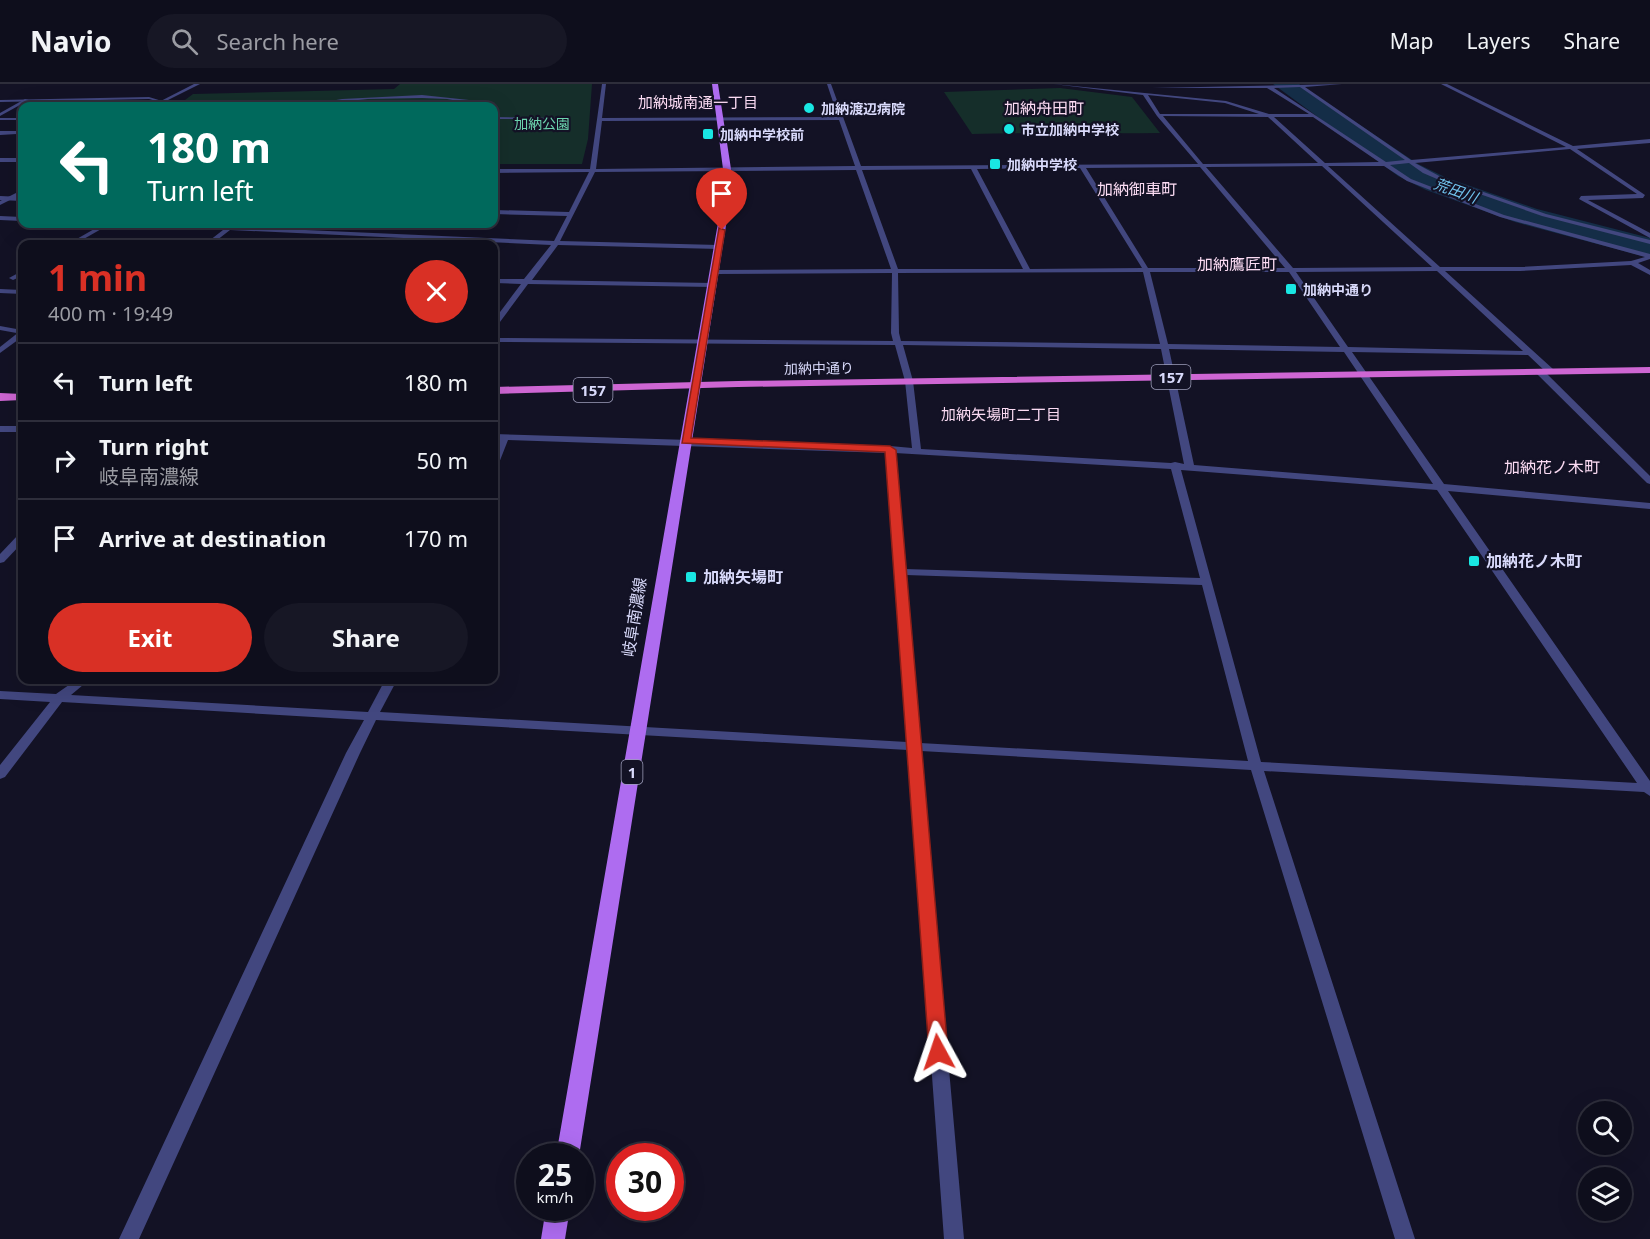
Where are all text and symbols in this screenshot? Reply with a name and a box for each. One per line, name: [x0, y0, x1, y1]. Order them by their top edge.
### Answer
search box: [147, 14, 567, 68]
text: Navio: [30, 22, 111, 60]
icon: search: [168, 25, 201, 58]
text: Search here: [216, 26, 339, 56]
text: Map: [1390, 27, 1434, 55]
text: Layers: [1467, 27, 1531, 55]
text: Share: [1564, 27, 1620, 55]
district label: 加納城南通一丁目: [638, 92, 758, 112]
district label: 加納舟田町: [1004, 97, 1084, 119]
place label: 加納渡辺病院: [821, 99, 905, 118]
marker: 加納渡辺病院: [802, 101, 816, 115]
park label: 加納公園: [514, 114, 570, 133]
text: 180 m: [147, 118, 271, 175]
place label: 市立加納中学校: [1021, 120, 1119, 139]
marker: 市立加納中学校: [1002, 122, 1016, 136]
place label: 加納中学校前: [720, 125, 804, 144]
icon: left: [48, 126, 126, 204]
marker: 加納中学校前: [701, 127, 715, 141]
place label: 加納中学校: [1007, 155, 1077, 174]
marker: 加納中学校: [988, 157, 1002, 171]
pin: [696, 168, 747, 230]
text: Turn left: [147, 172, 253, 209]
water label: 荒田川: [1431, 173, 1482, 208]
icon: arrive: [705, 177, 738, 210]
district label: 加納御車町: [1097, 178, 1177, 200]
text: 1 min: [48, 253, 147, 302]
district label: 加納鷹匠町: [1197, 253, 1277, 275]
button: close: [405, 260, 468, 323]
place label: 加納中通り: [1303, 280, 1373, 299]
marker: 加納中通り: [1284, 282, 1298, 296]
text: 400 m · 19:49: [48, 300, 173, 327]
street label: 加納中通り: [784, 358, 854, 378]
road number: 157: [1152, 365, 1190, 389]
icon: left: [48, 366, 81, 399]
text: Turn left: [99, 367, 193, 397]
text: 180 m: [404, 367, 468, 397]
road number: 157: [574, 378, 612, 402]
district label: 加納矢場町二丁目: [941, 404, 1061, 424]
text: Turn right: [99, 431, 209, 461]
icon: right: [48, 444, 81, 477]
text: 50 m: [417, 445, 468, 475]
district label: 加納花ノ木町: [1504, 456, 1600, 478]
text: 岐阜南濃線: [99, 463, 199, 490]
icon: arrive: [48, 522, 81, 555]
text: Arrive at destination: [99, 523, 326, 553]
text: 170 m: [404, 523, 468, 553]
place label: 加納花ノ木町: [1486, 550, 1582, 572]
marker: 加納花ノ木町: [1467, 554, 1481, 568]
place label: 加納矢場町: [703, 566, 783, 588]
marker: 加納矢場町: [684, 570, 698, 584]
street label: 岐阜南濃線: [617, 576, 651, 658]
button: Exit: [48, 603, 252, 672]
button: Share: [264, 603, 468, 672]
road number: 1: [622, 760, 642, 784]
position arrow: [906, 1020, 970, 1084]
map controls: [1578, 1101, 1632, 1221]
button: search: [1578, 1101, 1632, 1155]
speed limit sign: 30: [606, 1143, 684, 1221]
text: 25: [538, 1154, 572, 1195]
button: layers: [1578, 1167, 1632, 1221]
text: km/h: [537, 1187, 573, 1207]

